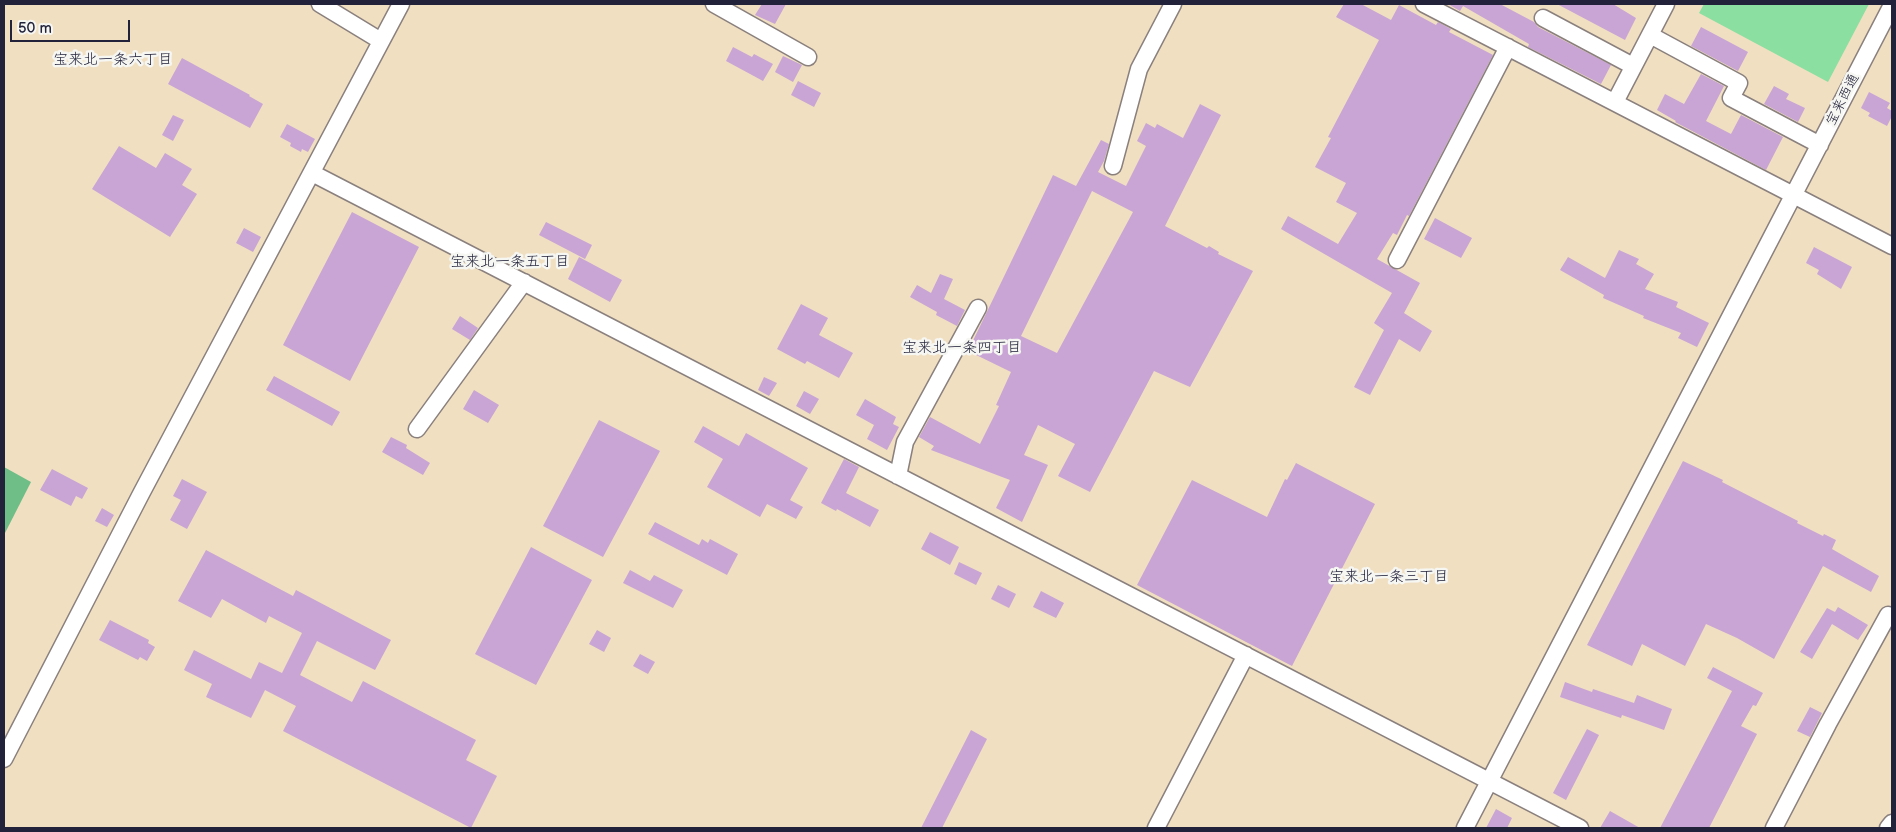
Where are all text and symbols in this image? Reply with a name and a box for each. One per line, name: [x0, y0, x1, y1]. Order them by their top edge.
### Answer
scale bar: [12, 10, 132, 42]
text: 50 m: [18, 19, 52, 38]
district label: 宝来北一条六丁目: [53, 51, 173, 69]
street label: 宝来西通: [1823, 71, 1863, 129]
district label: 宝来北一条五丁目: [450, 253, 570, 271]
district label: 宝来北一条四丁目: [902, 339, 1022, 357]
district label: 宝来北一条三丁目: [1329, 568, 1449, 586]

